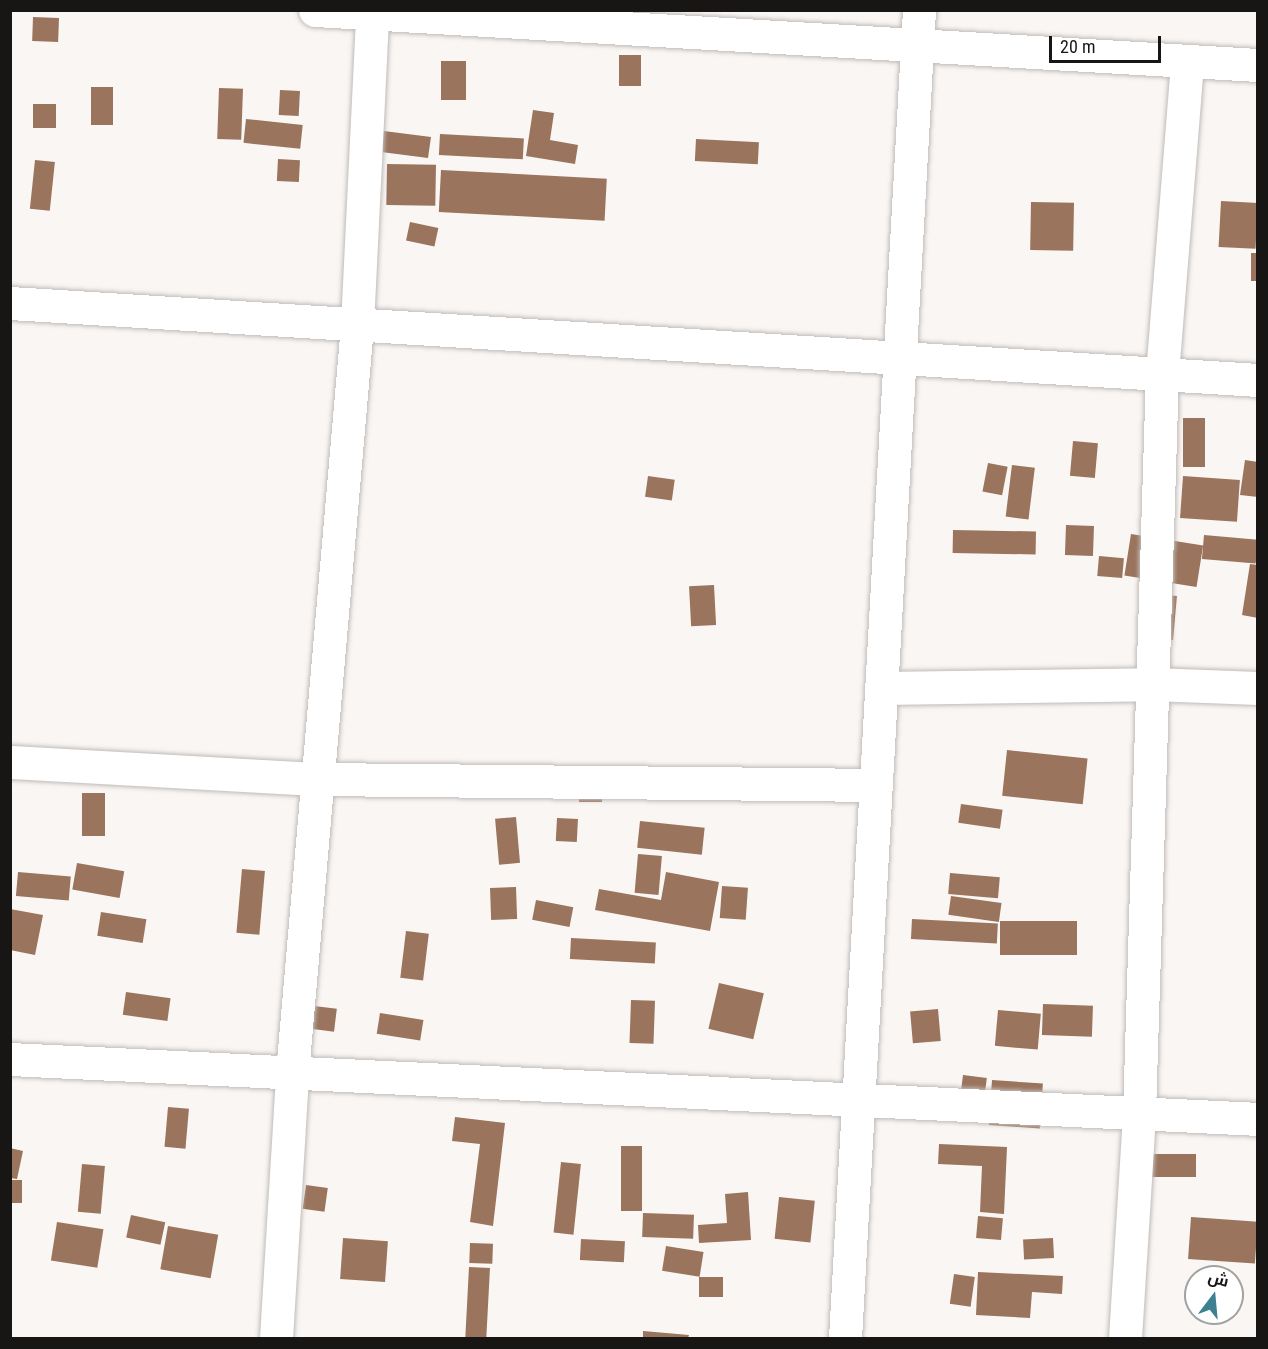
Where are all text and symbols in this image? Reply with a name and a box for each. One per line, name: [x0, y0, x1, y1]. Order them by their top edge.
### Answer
scale bar: [1052, 24, 1164, 62]
text: 20 m: [1060, 36, 1095, 57]
north arrow: [1184, 1265, 1244, 1325]
text: ش: [1206, 1267, 1231, 1291]

